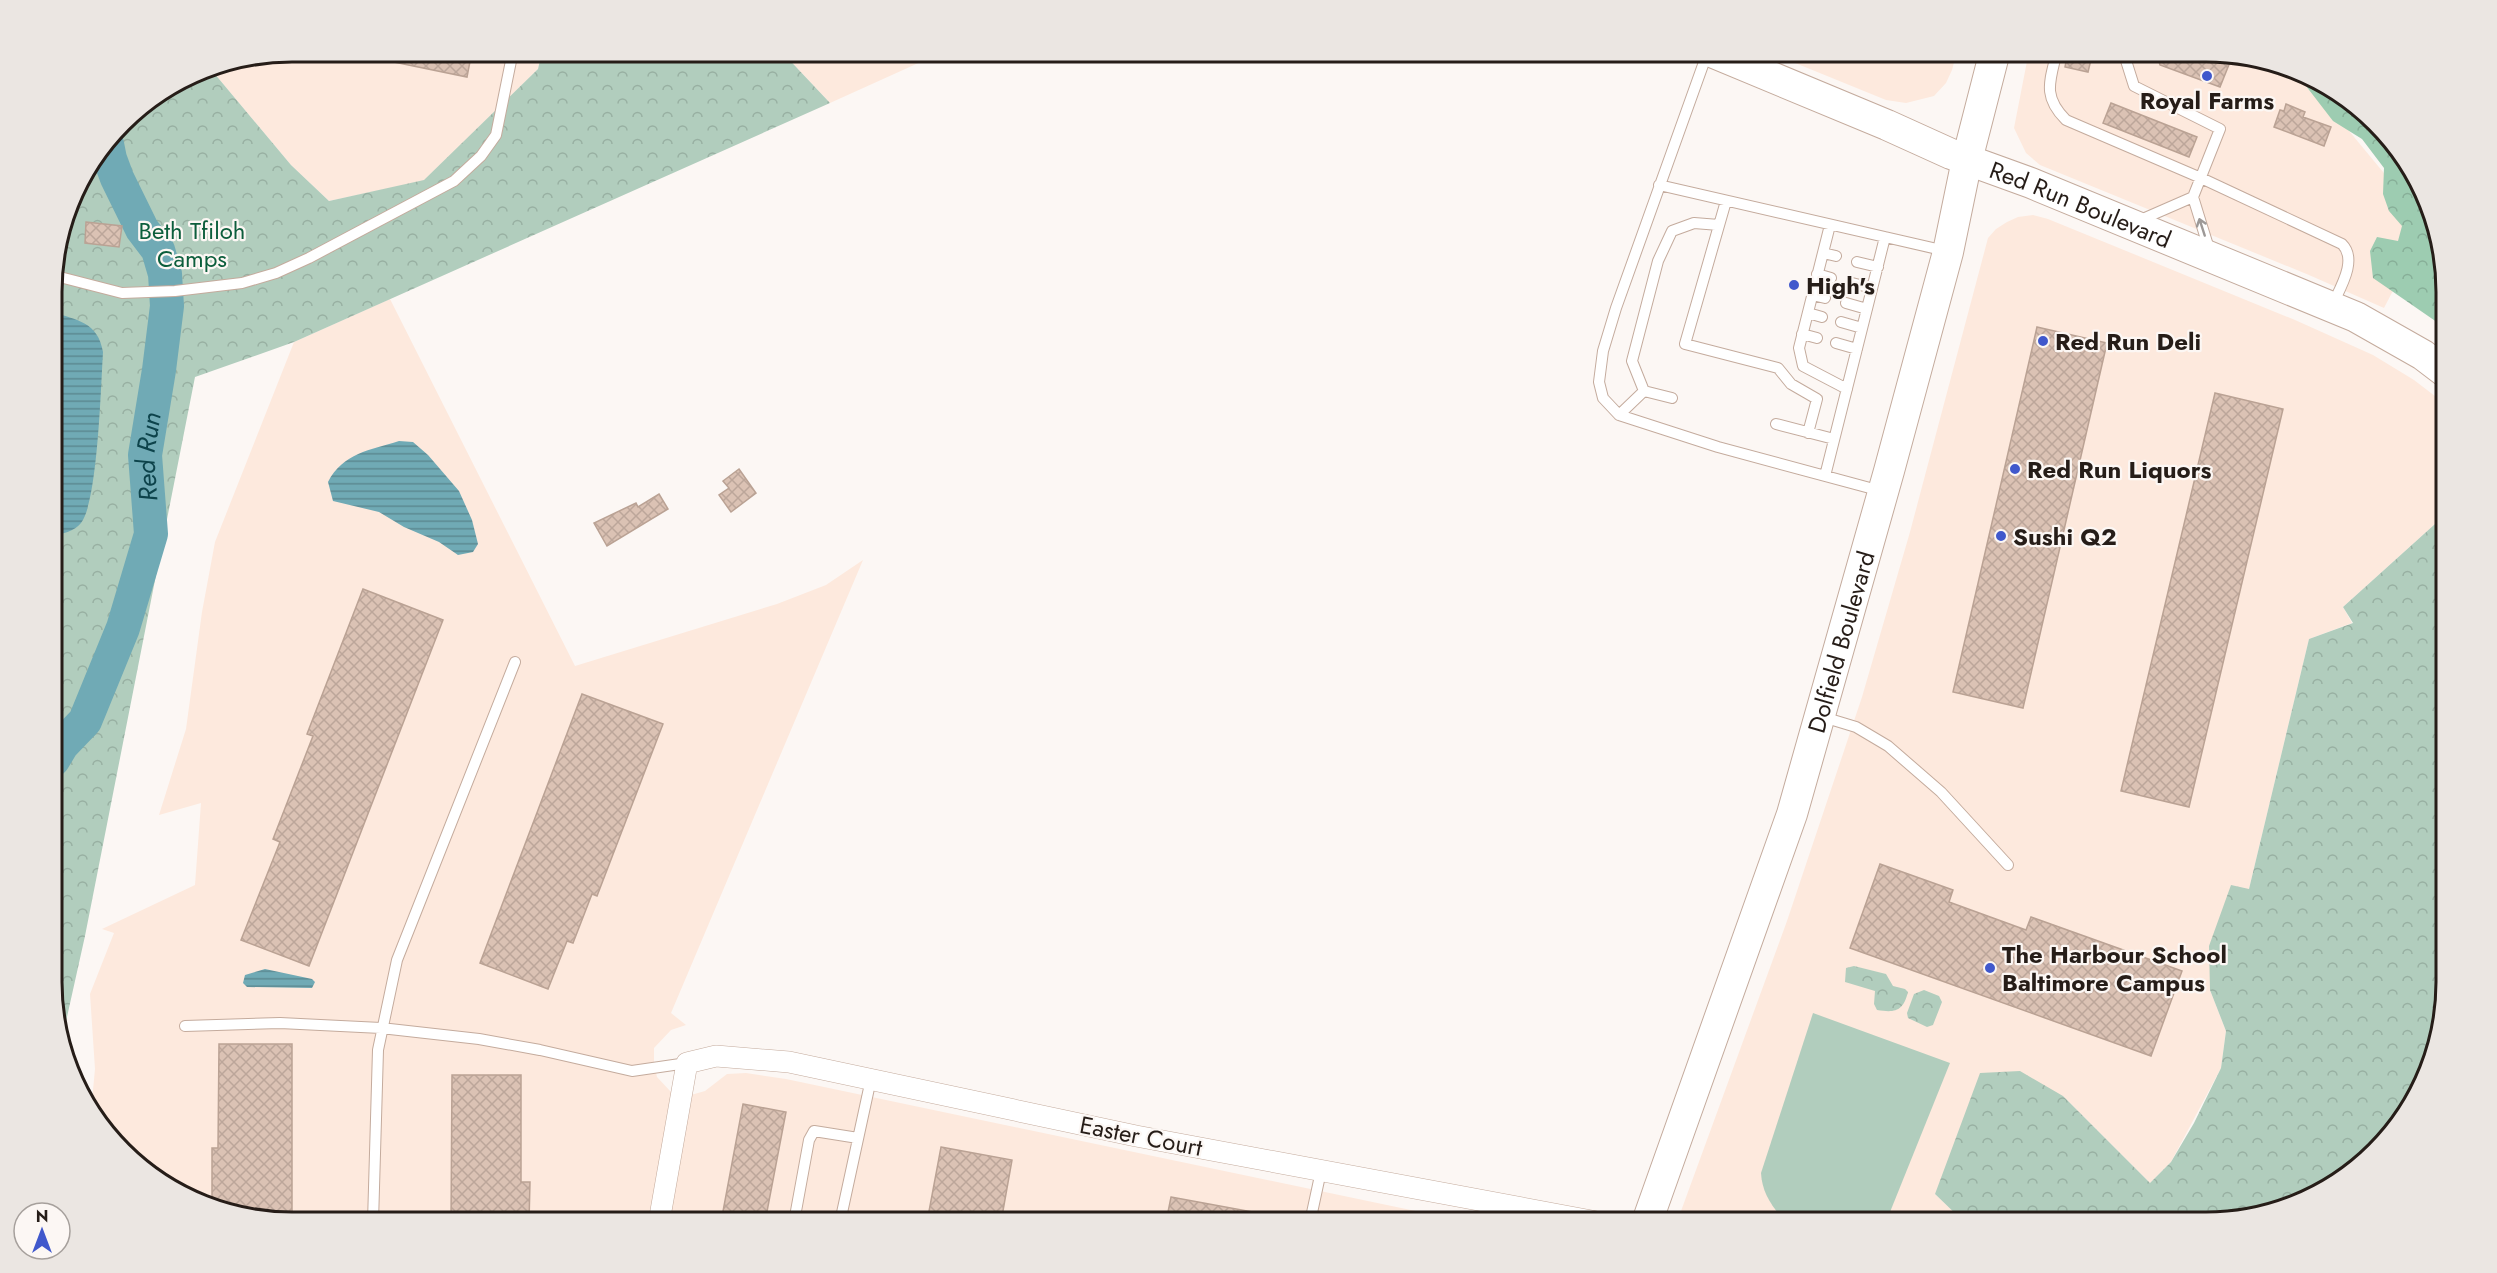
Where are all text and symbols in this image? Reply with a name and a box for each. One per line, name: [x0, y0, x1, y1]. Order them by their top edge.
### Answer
marker: Royal Farms: [2200, 69, 2214, 83]
place label: Royal Farms: [2140, 83, 2274, 118]
street label: Red Run Boulevard: [1985, 152, 2177, 257]
park label: Beth Tfiloh Camps: [139, 213, 245, 276]
one-way arrow: [2196, 218, 2207, 237]
place label: High's: [1806, 268, 1875, 303]
marker: High's: [1787, 278, 1801, 292]
place label: Red Run Deli: [2055, 324, 2201, 359]
marker: Red Run Deli: [2036, 334, 2050, 348]
water label: Red Run: [126, 409, 171, 503]
place label: Red Run Liquors: [2027, 452, 2212, 487]
marker: Red Run Liquors: [2008, 462, 2022, 476]
place label: Sushi Q2: [2013, 519, 2117, 554]
marker: Sushi Q2: [1994, 529, 2008, 543]
street label: Dolfield Boulevard: [1798, 547, 1883, 737]
place label: The Harbour School Baltimore Campus: [2002, 937, 2227, 1000]
marker: The Harbour School Baltimore Campus: [1983, 961, 1997, 975]
street label: Easter Court: [1077, 1107, 1205, 1165]
north arrow: [12, 1201, 72, 1261]
text: N: [36, 1205, 48, 1228]

